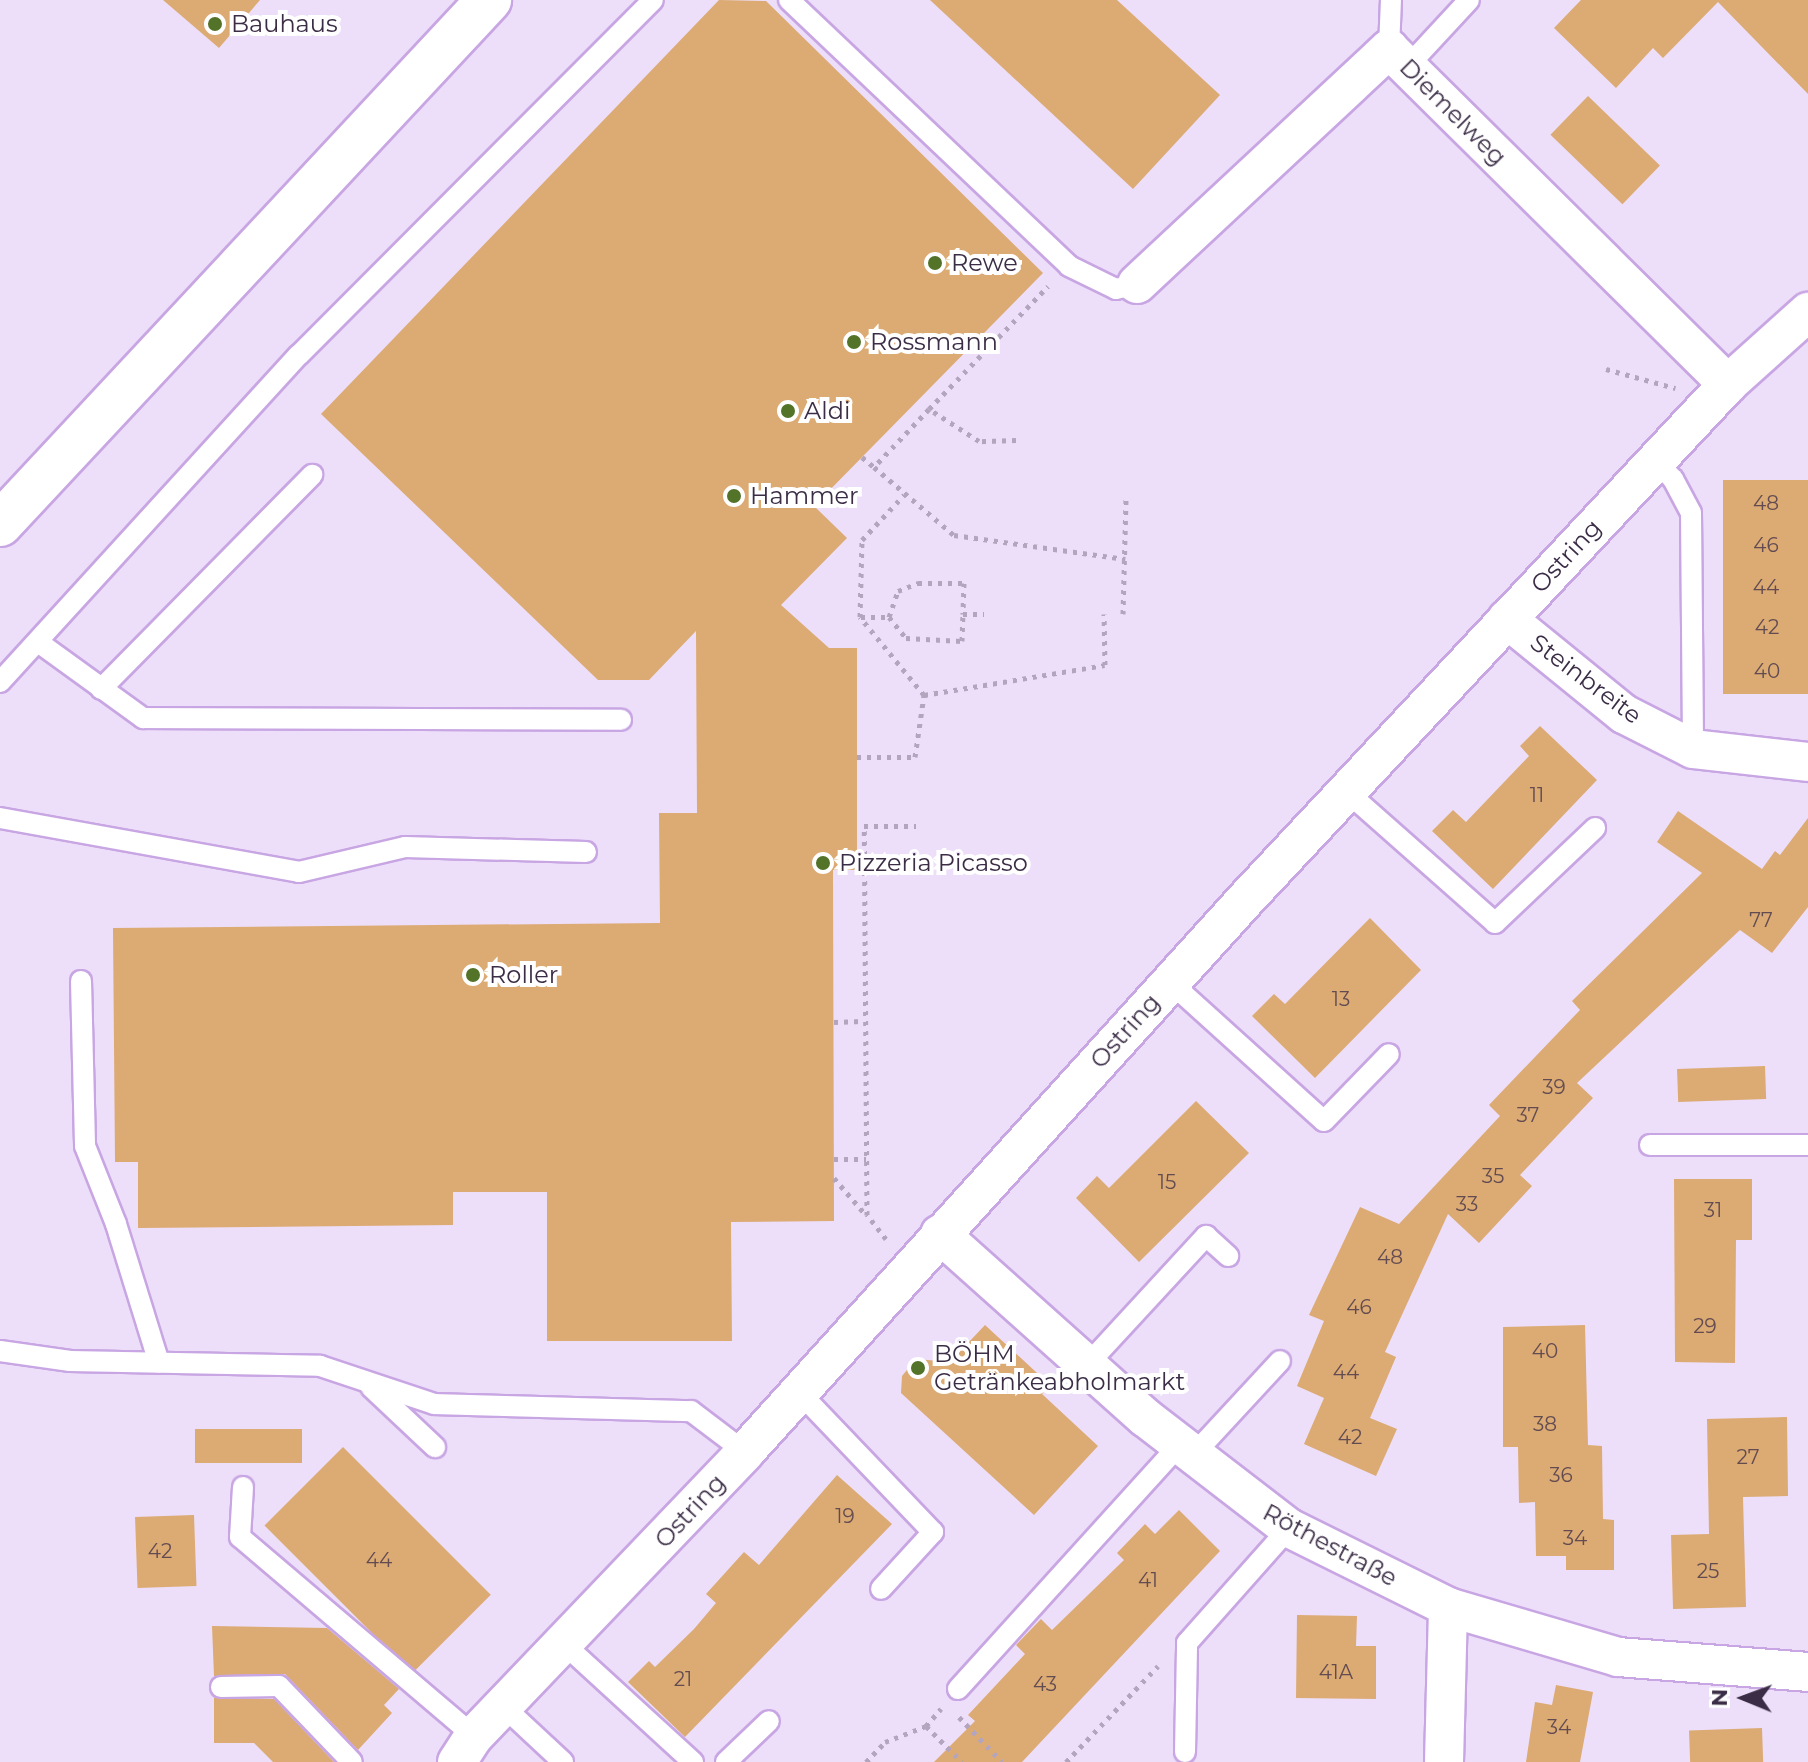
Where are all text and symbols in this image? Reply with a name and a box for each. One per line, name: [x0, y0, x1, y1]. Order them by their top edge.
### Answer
place label: Bauhaus: [231, 10, 338, 38]
marker: Bauhaus: [206, 15, 224, 33]
street label: Diemelweg: [1394, 53, 1512, 171]
place label: Rewe: [951, 249, 1018, 277]
marker: Rewe: [926, 254, 944, 272]
place label: Rossmann: [870, 328, 998, 356]
marker: Rossmann: [845, 333, 863, 351]
place label: Aldi: [804, 397, 850, 425]
marker: Aldi: [779, 402, 797, 420]
place label: Hammer: [750, 482, 859, 510]
marker: Hammer: [725, 487, 743, 505]
house number: 48: [1753, 491, 1779, 515]
street label: Ostring: [1525, 513, 1607, 599]
house number: 46: [1753, 533, 1779, 557]
house number: 44: [1753, 575, 1779, 599]
house number: 42: [1755, 615, 1779, 639]
street label: Steinbreite: [1525, 628, 1647, 730]
house number: 40: [1754, 659, 1780, 683]
house number: 11: [1530, 783, 1544, 807]
place label: Pizzeria Picasso: [839, 849, 1028, 877]
marker: Pizzeria Picasso: [814, 854, 832, 872]
house number: 77: [1749, 908, 1773, 932]
place label: Roller: [489, 961, 558, 989]
marker: Roller: [464, 966, 482, 984]
house number: 13: [1332, 987, 1350, 1011]
street label: Ostring: [1084, 988, 1166, 1074]
house number: 39: [1542, 1075, 1566, 1099]
house number: 37: [1517, 1103, 1539, 1127]
house number: 35: [1482, 1164, 1504, 1188]
house number: 15: [1158, 1170, 1176, 1194]
house number: 33: [1456, 1192, 1478, 1216]
house number: 31: [1704, 1198, 1722, 1222]
house number: 48: [1377, 1245, 1403, 1269]
house number: 46: [1346, 1295, 1372, 1319]
house number: 29: [1693, 1314, 1717, 1338]
house number: 40: [1532, 1339, 1558, 1363]
place label: BÖHM Getränkeabholmarkt: [934, 1340, 1185, 1396]
marker: BÖHM Getränkeabholmarkt: [909, 1359, 927, 1377]
house number: 44: [1333, 1360, 1359, 1384]
house number: 38: [1533, 1412, 1557, 1436]
house number: 42: [1338, 1425, 1362, 1449]
house number: 27: [1736, 1445, 1760, 1469]
house number: 36: [1549, 1463, 1573, 1487]
street label: Ostring: [649, 1468, 731, 1554]
street label: Röthestraße: [1258, 1498, 1402, 1592]
house number: 19: [835, 1504, 855, 1528]
house number: 34: [1563, 1526, 1587, 1550]
house number: 42: [148, 1539, 172, 1563]
house number: 44: [366, 1548, 392, 1572]
house number: 25: [1697, 1559, 1719, 1583]
house number: 41: [1138, 1568, 1158, 1592]
north arrow: [1704, 1658, 1784, 1738]
house number: 41A: [1319, 1660, 1353, 1684]
house number: 21: [674, 1667, 692, 1691]
house number: 43: [1033, 1672, 1057, 1696]
text: N: [1706, 1688, 1733, 1707]
house number: 34: [1547, 1715, 1571, 1739]

